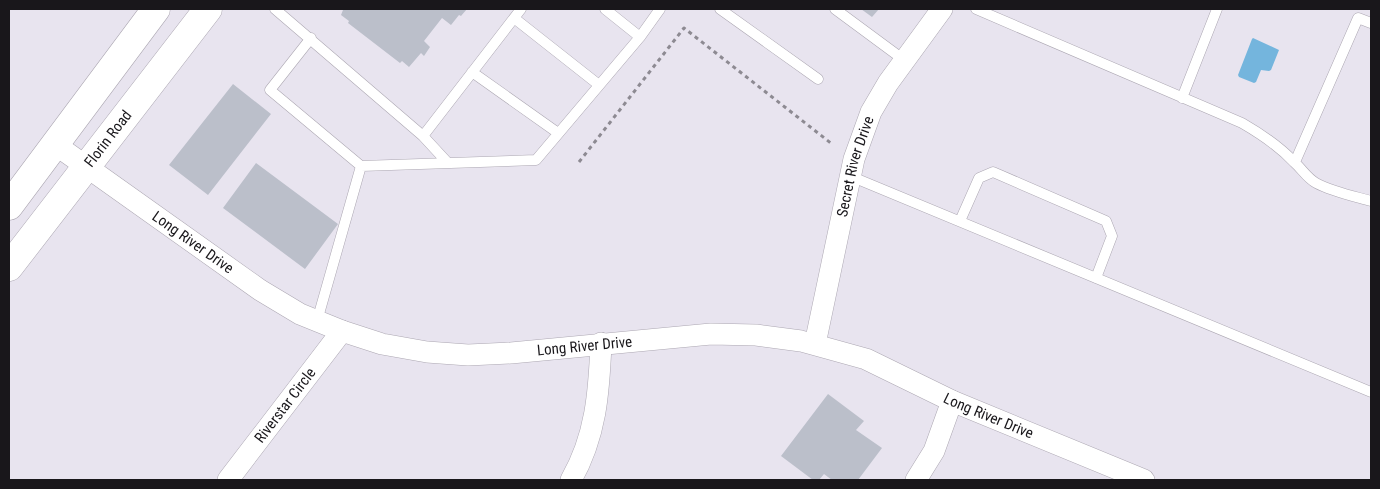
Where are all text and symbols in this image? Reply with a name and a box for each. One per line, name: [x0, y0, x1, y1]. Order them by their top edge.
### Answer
street label: Florin Road: [80, 107, 136, 171]
street label: Secret River Drive: [833, 114, 878, 219]
street label: Long River Drive: [149, 207, 237, 277]
street label: Long River Drive: [536, 333, 633, 359]
street label: Riverstar Circle: [251, 364, 320, 446]
street label: Long River Drive: [940, 389, 1036, 442]

